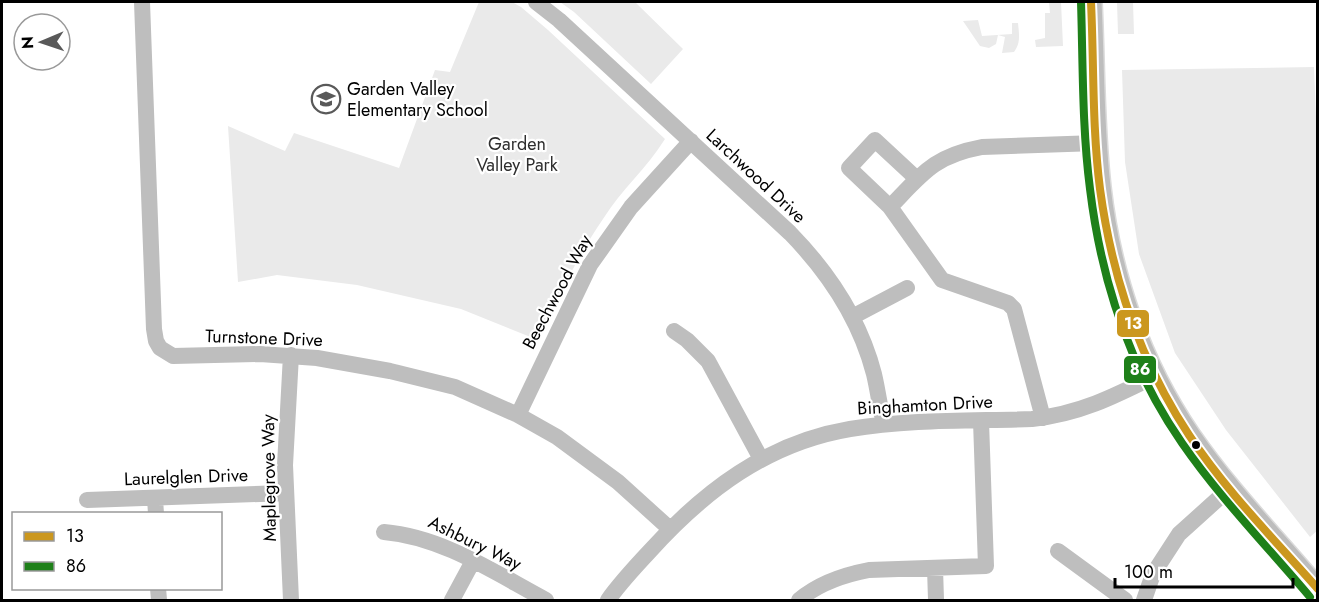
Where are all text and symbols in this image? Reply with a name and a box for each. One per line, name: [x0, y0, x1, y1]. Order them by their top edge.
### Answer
north arrow: [12, 12, 72, 72]
text: N: [16, 36, 39, 49]
place label: Garden Valley Elementary School: [347, 76, 488, 123]
school or university icon: Garden Valley Elementary School: [310, 83, 342, 115]
street label: Larchwood Drive: [700, 123, 812, 229]
park label: Garden Valley Park: [476, 131, 558, 178]
street label: Beechwood Way: [516, 230, 598, 354]
line badge: 13: [1116, 309, 1150, 338]
text: 13: [1124, 312, 1142, 335]
street label: Turnstone Drive: [205, 323, 323, 353]
line badge: 86: [1123, 355, 1157, 384]
text: 86: [1130, 358, 1150, 381]
street label: Binghamton Drive: [857, 388, 993, 422]
street label: Maplegrove Way: [255, 414, 283, 542]
unlabelled marker: [1190, 439, 1202, 451]
street label: Laurelglen Drive: [124, 462, 248, 492]
street label: Ashbury Way: [424, 509, 526, 577]
legend: [12, 512, 222, 590]
text: 13: [66, 523, 84, 549]
scale bar: [1115, 551, 1294, 589]
text: 86: [66, 553, 86, 579]
text: 100 m: [1124, 559, 1173, 585]

